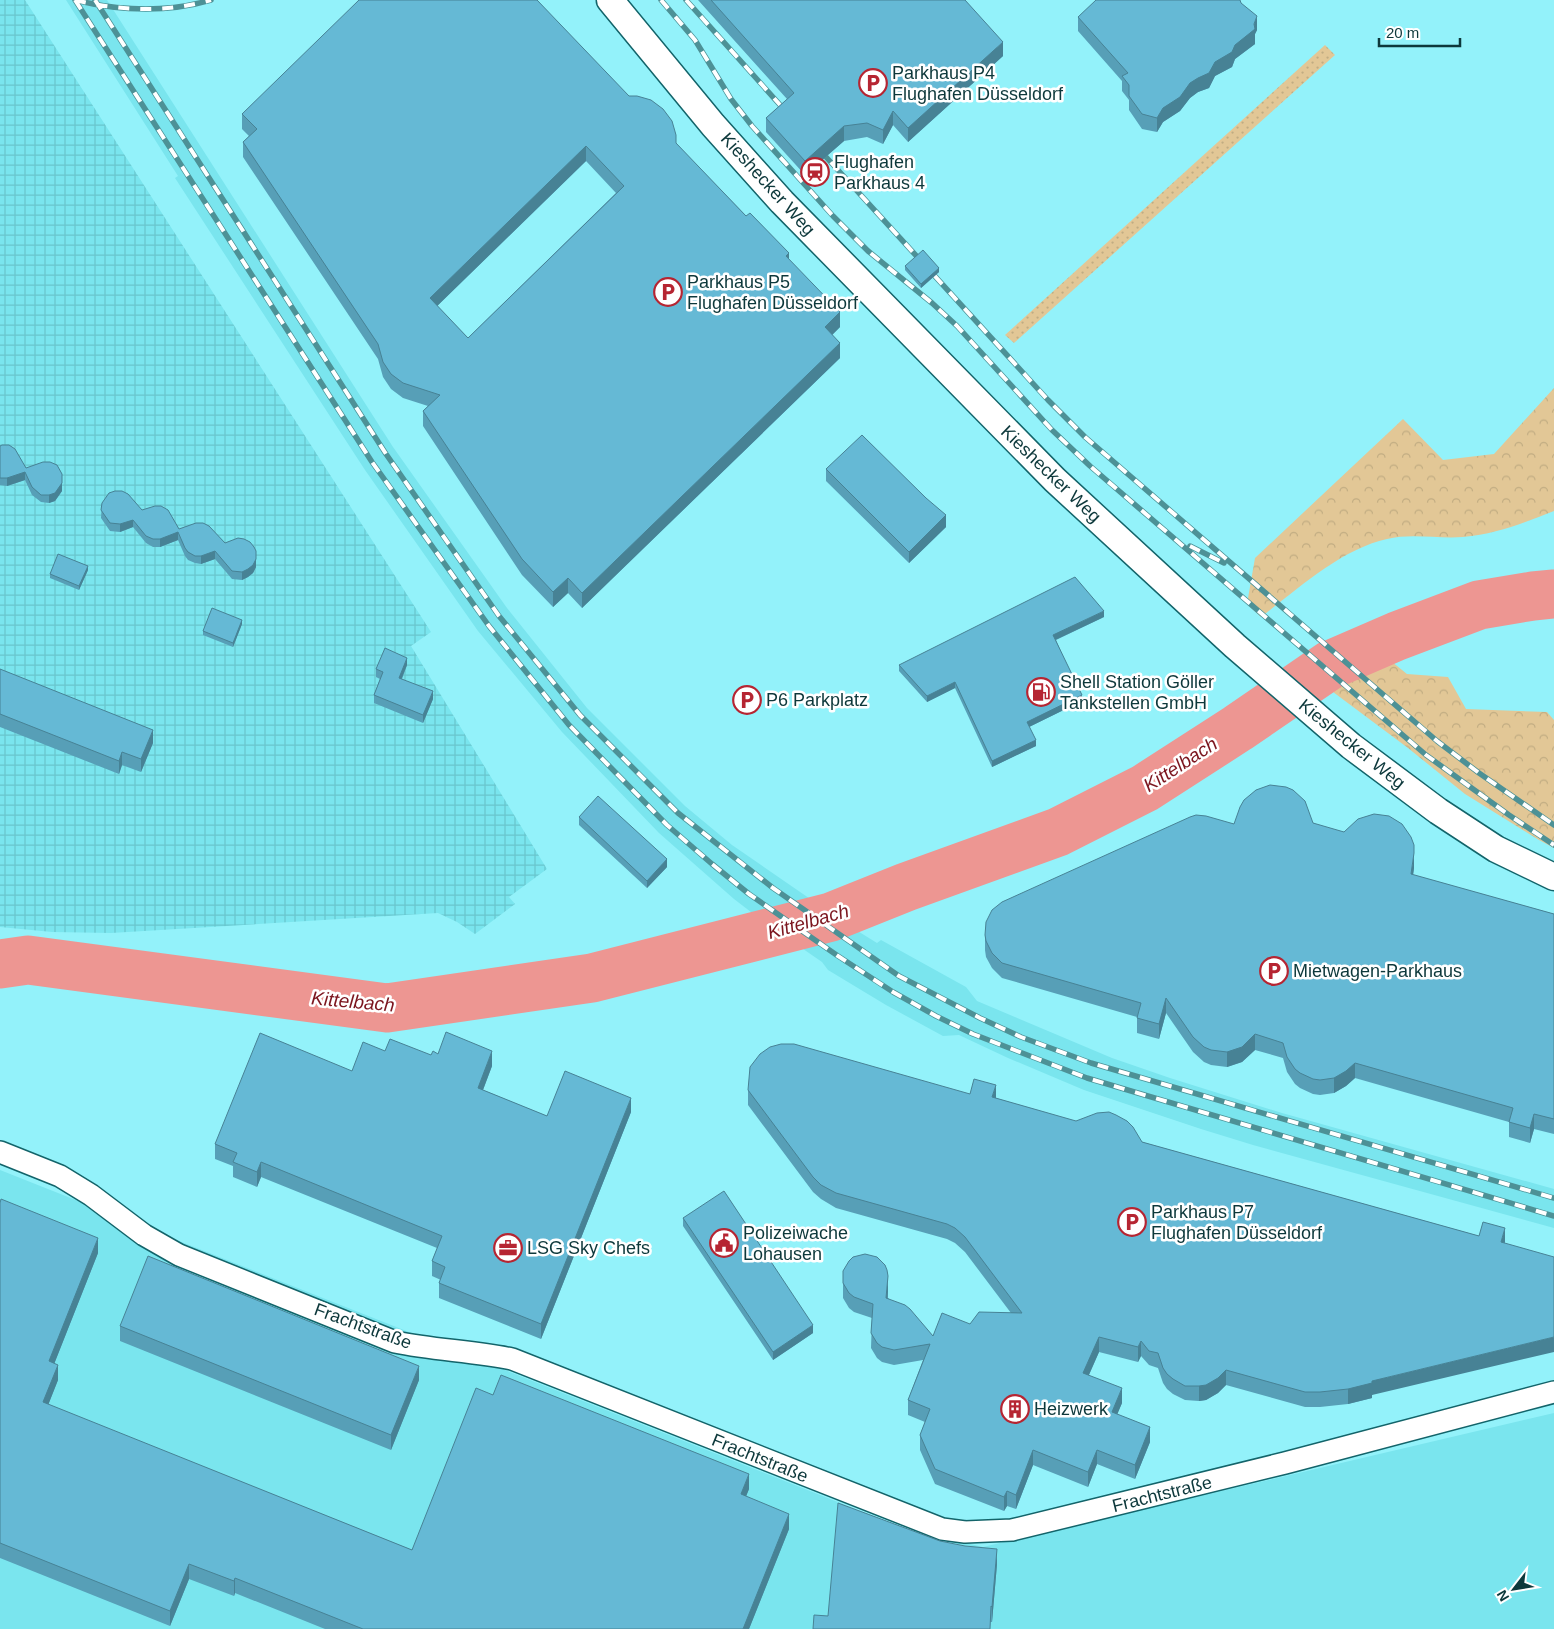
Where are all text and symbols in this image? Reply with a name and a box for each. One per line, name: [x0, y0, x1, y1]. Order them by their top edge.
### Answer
scale bar: [1379, 15, 1460, 47]
text: 20 m: [1386, 24, 1419, 41]
place label: Parkhaus P4 Flughafen Düsseldorf: [892, 63, 1064, 104]
parking icon: Parkhaus P4 Flughafen Düsseldorf: [858, 68, 888, 98]
street label: Kieshecker Weg: [717, 129, 819, 239]
place label: Flughafen Parkhaus 4: [834, 152, 925, 193]
station icon: Flughafen Parkhaus 4: [800, 157, 830, 187]
place label: Parkhaus P5 Flughafen Düsseldorf: [687, 272, 859, 313]
parking icon: Parkhaus P5 Flughafen Düsseldorf: [653, 277, 683, 307]
street label: Kieshecker Weg: [997, 421, 1105, 527]
place label: Shell Station Göller Tankstellen GmbH: [1060, 672, 1214, 713]
fuel station icon: Shell Station Göller Tankstellen GmbH: [1026, 677, 1056, 707]
parking icon: P6 Parkplatz: [732, 685, 762, 715]
place label: P6 Parkplatz: [766, 690, 868, 710]
street label: Kieshecker Weg: [1295, 695, 1409, 793]
water label: Kittelbach: [1140, 733, 1221, 796]
water label: Kittelbach: [765, 900, 851, 943]
parking icon: Mietwagen-Parkhaus: [1259, 956, 1289, 986]
place label: Mietwagen-Parkhaus: [1293, 961, 1462, 981]
water label: Kittelbach: [310, 987, 395, 1016]
place label: Parkhaus P7 Flughafen Düsseldorf: [1151, 1202, 1323, 1243]
parking icon: Parkhaus P7 Flughafen Düsseldorf: [1117, 1207, 1147, 1237]
place label: Polizeiwache Lohausen: [743, 1223, 848, 1264]
public building icon: Polizeiwache Lohausen: [709, 1228, 739, 1258]
office icon: LSG Sky Chefs: [493, 1233, 523, 1263]
place label: LSG Sky Chefs: [527, 1238, 650, 1258]
street label: Frachtstraße: [312, 1299, 414, 1353]
building icon: Heizwerk: [1000, 1394, 1030, 1424]
place label: Heizwerk: [1034, 1399, 1109, 1419]
street label: Frachtstraße: [709, 1430, 811, 1486]
street label: Frachtstraße: [1110, 1472, 1214, 1516]
north arrow: [1489, 1564, 1539, 1614]
text: N: [1493, 1587, 1512, 1604]

